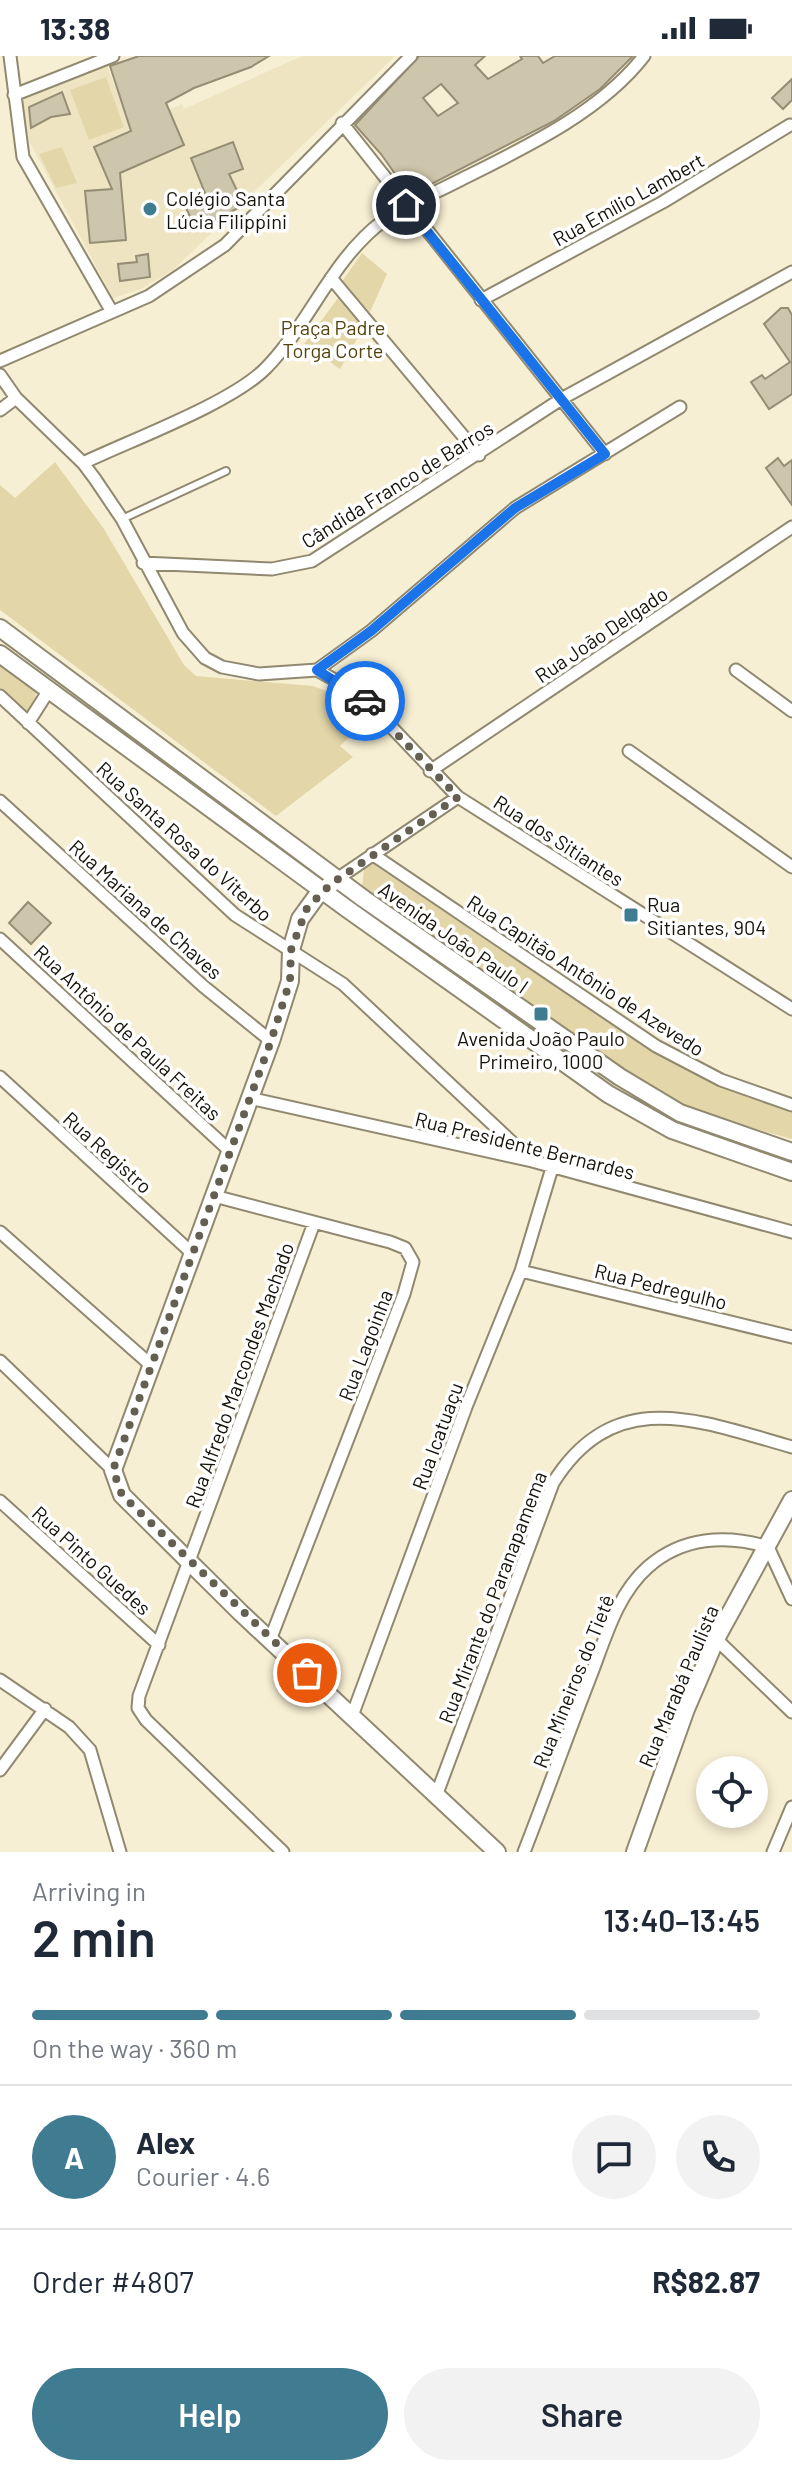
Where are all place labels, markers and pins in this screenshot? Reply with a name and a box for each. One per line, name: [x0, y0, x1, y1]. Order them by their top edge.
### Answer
pin: [372, 171, 440, 239]
place label: Colégio Santa Lúcia Filippini: [166, 186, 287, 233]
marker: Colégio Santa Lúcia Filippini: [141, 200, 159, 218]
place label: Rua Sitiantes, 904: [647, 892, 766, 939]
marker: Rua Sitiantes, 904: [622, 906, 640, 924]
marker: Avenida João Paulo Primeiro, 1000: [532, 1005, 550, 1023]
place label: Avenida João Paulo Primeiro, 1000: [457, 1026, 625, 1073]
pin: [273, 1639, 341, 1707]

